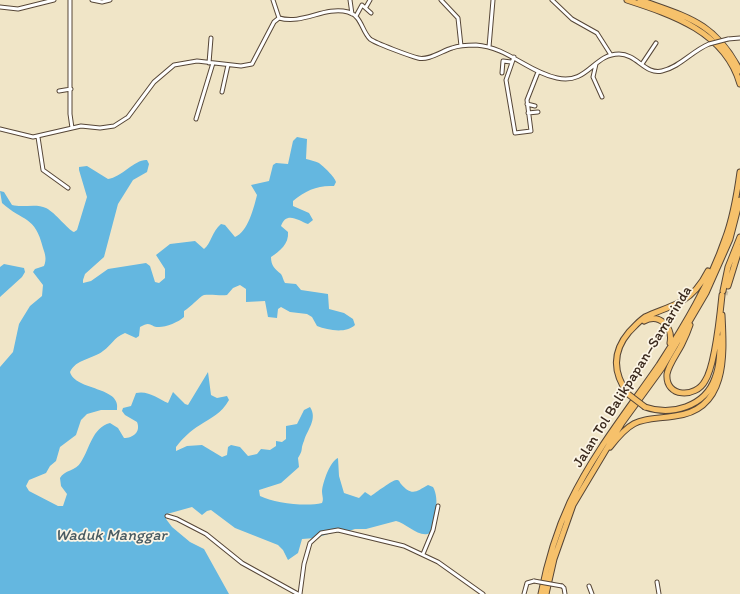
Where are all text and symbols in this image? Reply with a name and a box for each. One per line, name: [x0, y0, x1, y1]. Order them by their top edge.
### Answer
street label: Jalan Tol Balikpapan–Samarinda: [570, 283, 696, 471]
water label: Waduk Manggar: [55, 526, 167, 546]

